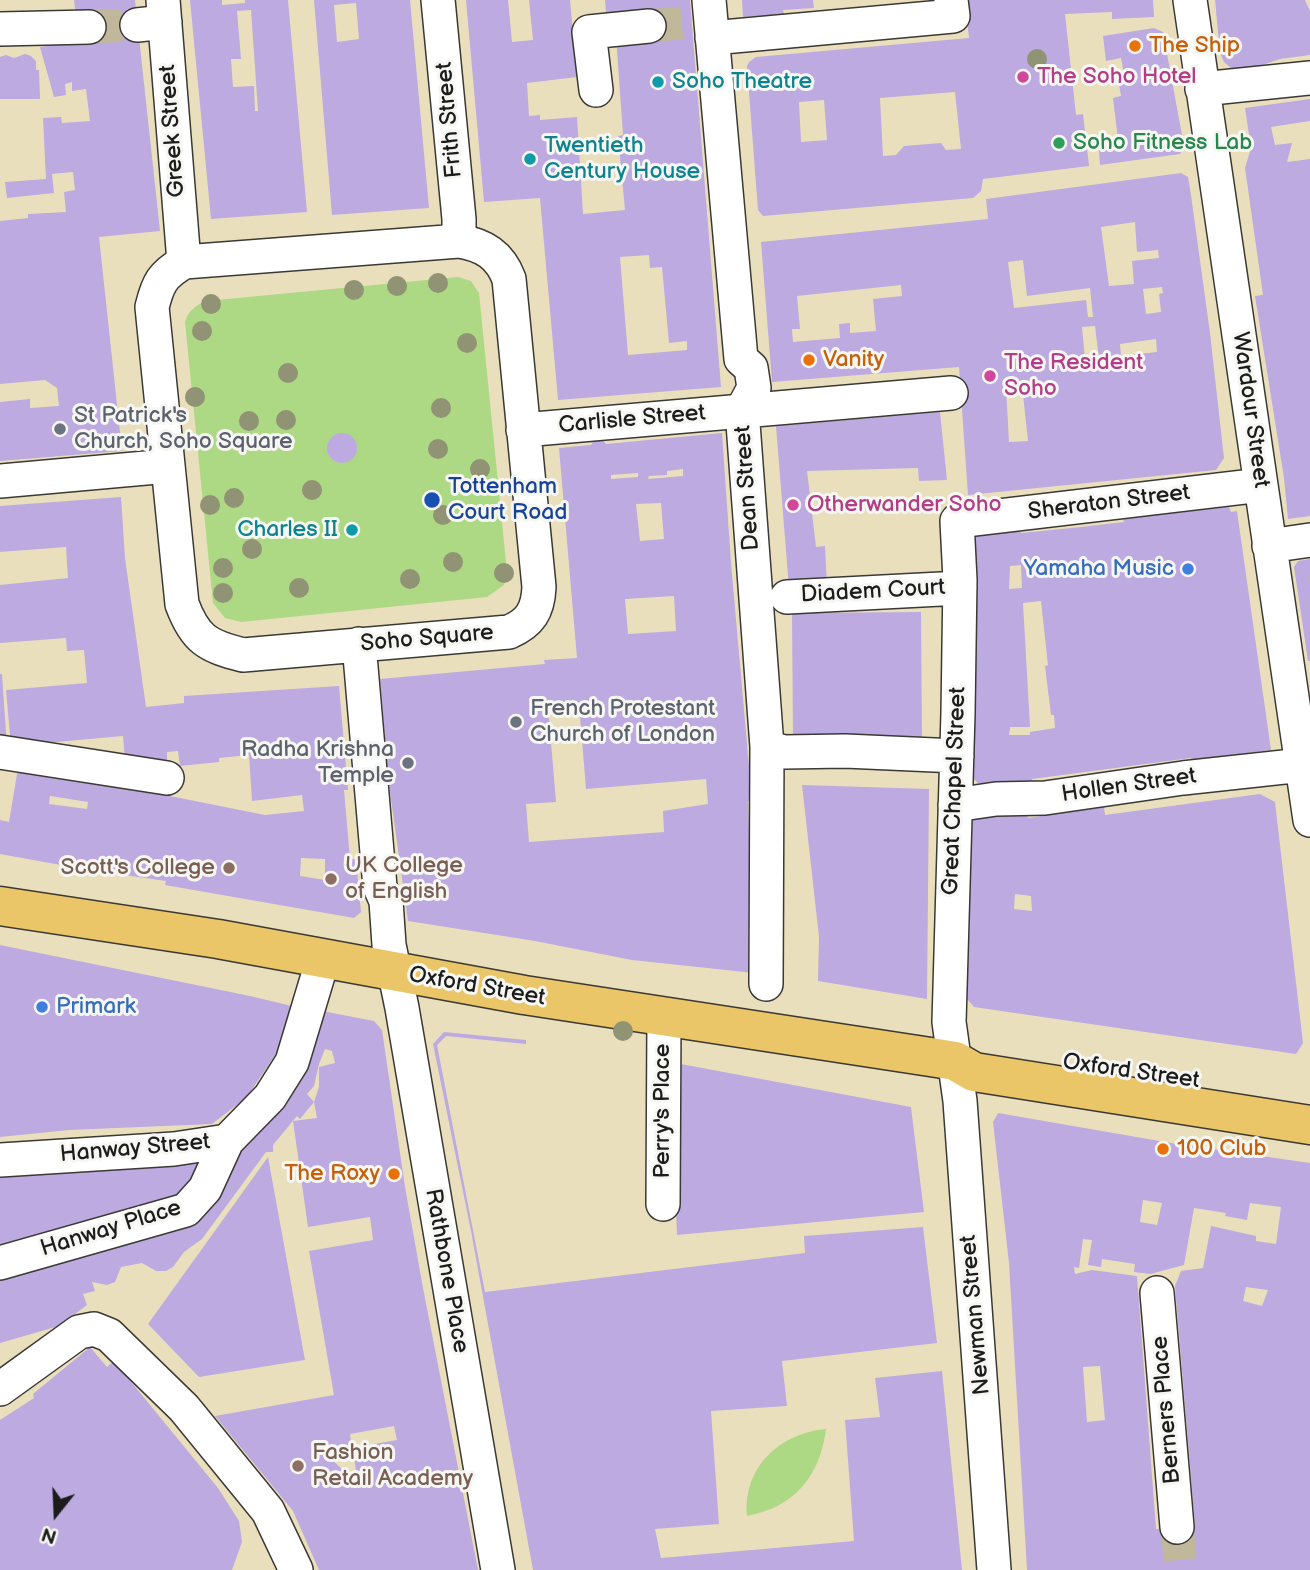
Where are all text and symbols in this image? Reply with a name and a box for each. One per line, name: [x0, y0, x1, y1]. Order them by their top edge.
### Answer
place label: The Ship: [1149, 32, 1240, 60]
marker: The Ship: [1127, 38, 1143, 54]
street label: Frith Street: [431, 61, 469, 179]
place label: The Soho Hotel: [1037, 63, 1196, 91]
street label: Greek Street: [155, 64, 191, 198]
place label: Soho Theatre: [672, 68, 812, 96]
marker: The Soho Hotel: [1015, 69, 1031, 85]
marker: Soho Theatre: [650, 74, 666, 90]
place label: Soho Fitness Lab: [1073, 129, 1252, 157]
place label: Twentieth Century House: [544, 132, 700, 186]
marker: Soho Fitness Lab: [1051, 135, 1067, 151]
marker: Twentieth Century House: [522, 151, 538, 167]
street label: Wardour Street: [1225, 330, 1275, 490]
place label: Vanity: [823, 346, 884, 374]
place label: The Resident Soho: [1004, 349, 1143, 403]
marker: Vanity: [801, 352, 817, 368]
marker: The Resident Soho: [982, 368, 998, 384]
street label: Carlisle Street: [557, 400, 707, 440]
place label: St Patrick's Church, Soho Square: [74, 402, 293, 456]
marker: St Patrick's Church, Soho Square: [52, 421, 68, 437]
street label: Dean Street: [730, 424, 766, 552]
place label: Tottenham Court Road: [448, 473, 567, 527]
street label: Sheraton Street: [1026, 479, 1192, 527]
marker: Tottenham Court Road: [422, 490, 442, 510]
place label: Otherwander Soho: [807, 491, 1002, 519]
marker: Otherwander Soho: [785, 497, 801, 513]
place label: Charles II: [237, 516, 338, 544]
marker: Charles II: [344, 522, 360, 538]
place label: Yamaha Music: [1024, 555, 1174, 583]
marker: Yamaha Music: [1180, 561, 1196, 577]
street label: Diadem Court: [800, 574, 946, 610]
street label: Soho Square: [359, 619, 495, 659]
street label: Great Chapel Street: [938, 686, 972, 896]
place label: French Protestant Church of London: [530, 695, 715, 749]
marker: French Protestant Church of London: [508, 714, 524, 730]
place label: Radha Krishna Temple: [241, 736, 394, 790]
marker: Radha Krishna Temple: [400, 755, 416, 771]
street label: Hollen Street: [1060, 763, 1198, 809]
place label: UK College of English: [345, 852, 463, 906]
place label: Scott's College: [61, 854, 215, 882]
marker: Scott's College: [221, 860, 237, 876]
marker: UK College of English: [323, 871, 339, 887]
street label: Oxford Street: [407, 961, 547, 1013]
place label: Primark: [56, 993, 136, 1021]
marker: Primark: [34, 999, 50, 1015]
street label: Perry's Place: [649, 1044, 677, 1178]
street label: Oxford Street: [1061, 1049, 1201, 1095]
street label: Hanway Street: [59, 1129, 211, 1169]
place label: 100 Club: [1177, 1135, 1266, 1163]
marker: 100 Club: [1155, 1141, 1171, 1157]
place label: The Roxy: [284, 1160, 380, 1188]
marker: The Roxy: [386, 1166, 402, 1182]
street label: Rathbone Place: [418, 1187, 474, 1355]
street label: Hanway Place: [37, 1194, 185, 1264]
street label: Newman Street: [955, 1234, 997, 1396]
street label: Berners Place: [1147, 1335, 1187, 1485]
place label: Fashion Retail Academy: [312, 1439, 473, 1493]
marker: Fashion Retail Academy: [290, 1458, 306, 1474]
north arrow: [21, 1479, 91, 1549]
text: N: [39, 1521, 60, 1548]

